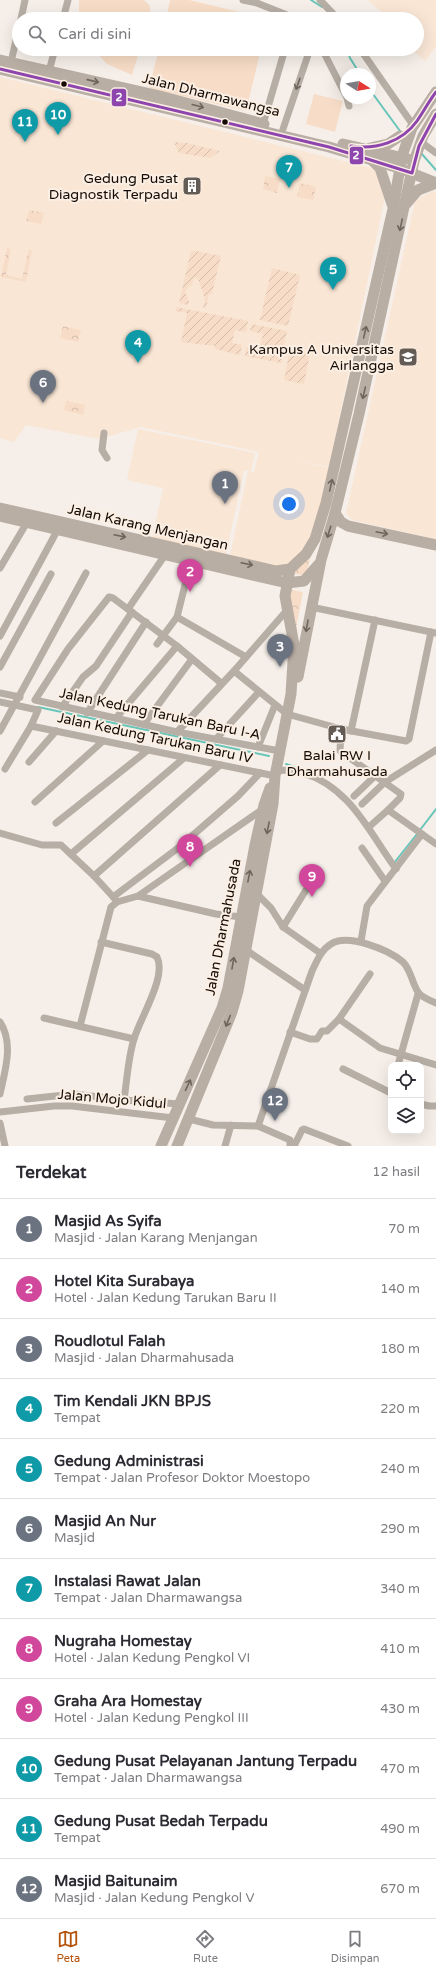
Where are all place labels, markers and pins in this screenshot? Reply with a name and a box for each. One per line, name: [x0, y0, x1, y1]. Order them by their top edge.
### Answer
unlabelled marker: [59, 79, 69, 89]
pin: 10: [45, 102, 71, 135]
pin: 11: [12, 109, 38, 142]
unlabelled marker: [220, 117, 230, 127]
pin: 7: [276, 155, 302, 188]
place label: Gedung Pusat Diagnostik Terpadu: [49, 170, 179, 203]
building icon: Gedung Pusat Diagnostik Terpadu: [181, 175, 203, 197]
pin: 5: [320, 257, 346, 290]
pin: 4: [125, 330, 151, 363]
place label: Kampus A Universitas Airlangga: [249, 341, 394, 374]
school or university icon: Kampus A Universitas Airlangga: [397, 346, 419, 368]
pin: 6: [30, 370, 56, 403]
pin: 1: [212, 471, 238, 504]
pin: 2: [177, 559, 203, 592]
pin: 3: [267, 634, 293, 667]
public building icon: Balai RW I Dharmahusada: [326, 723, 348, 745]
place label: Balai RW I Dharmahusada: [286, 747, 388, 780]
pin: 8: [177, 834, 203, 867]
pin: 9: [299, 864, 325, 897]
pin: 12: [262, 1088, 288, 1121]

